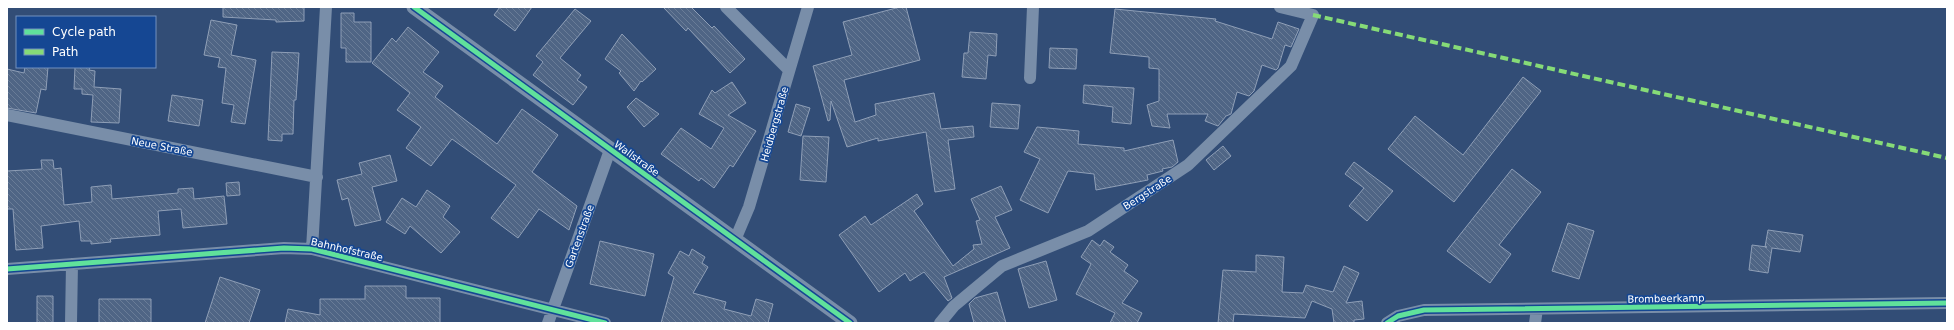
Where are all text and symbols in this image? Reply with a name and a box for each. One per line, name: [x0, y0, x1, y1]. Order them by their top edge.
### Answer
legend: [16, 16, 156, 68]
text: Cycle path: [52, 25, 116, 39]
text: Path: [52, 45, 78, 59]
street label: Heidbergstraße: [759, 85, 790, 163]
street label: Neue Straße: [130, 135, 194, 158]
street label: Wallstraße: [612, 138, 661, 178]
street label: Bergstraße: [1121, 173, 1173, 212]
street label: Gartenstraße: [563, 203, 596, 269]
street label: Bahnhofstraße: [310, 236, 384, 263]
street label: Brombeerkamp: [1627, 292, 1705, 305]

